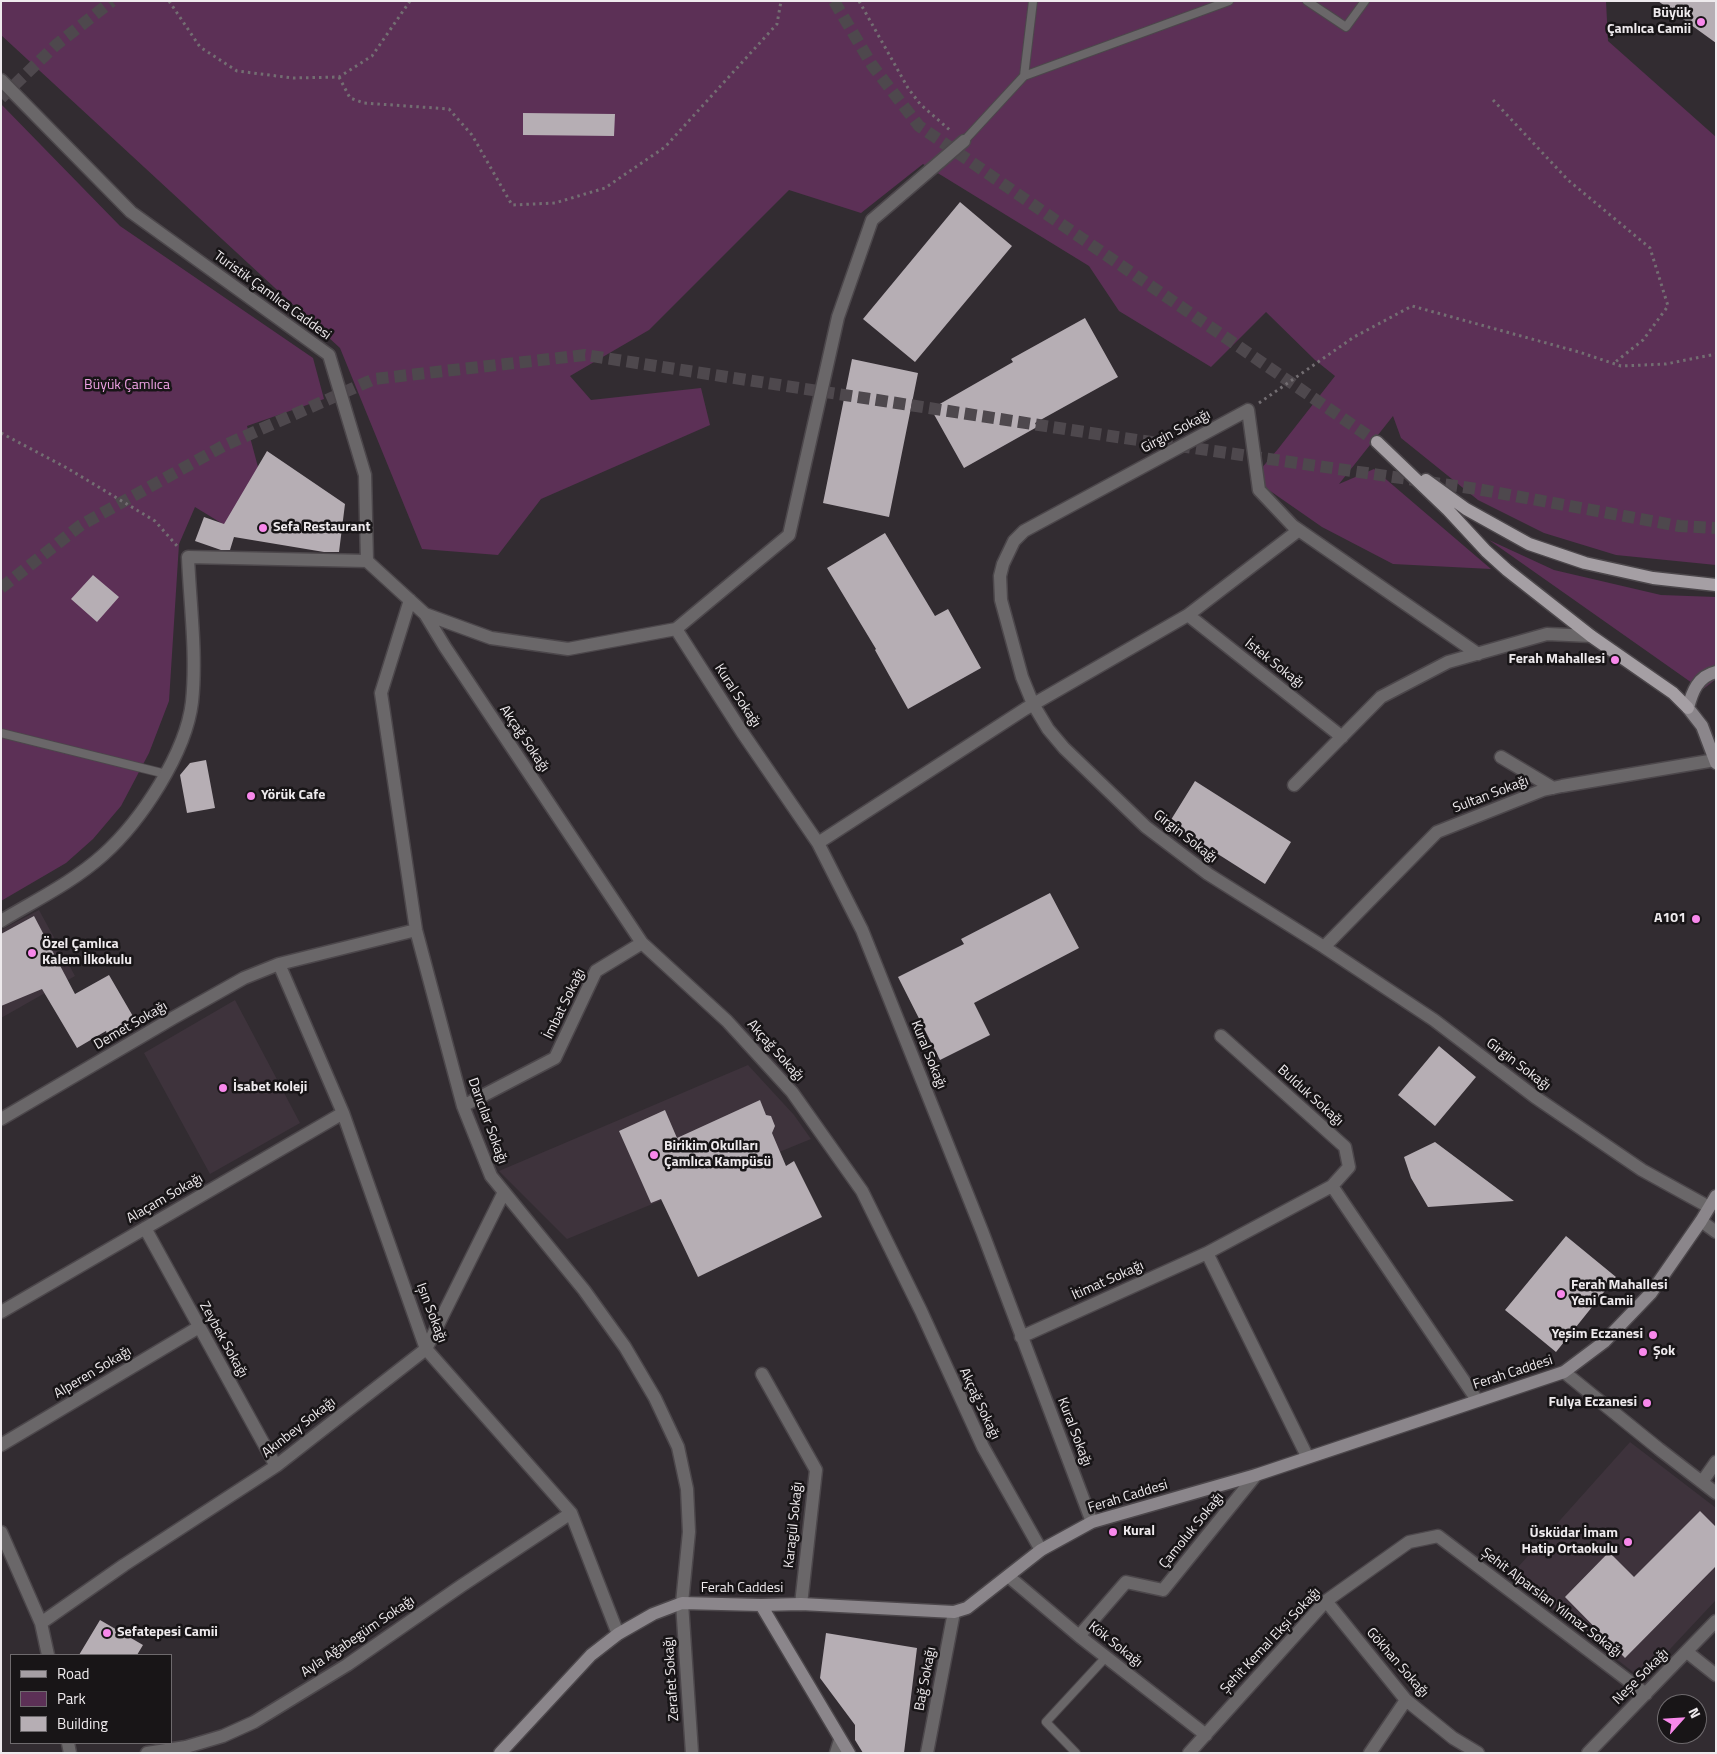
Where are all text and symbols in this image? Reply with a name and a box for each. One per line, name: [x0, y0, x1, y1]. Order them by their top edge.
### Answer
place label: Büyük Çamlıca Camii: [1607, 6, 1691, 38]
marker: Büyük Çamlıca Camii: [1695, 16, 1707, 28]
street label: Turistik Çamlıca Caddesi: [210, 248, 334, 344]
park label: Büyük Çamlıca: [84, 378, 170, 394]
street label: Girgin Sokağı: [1138, 407, 1214, 457]
place label: Sefa Restaurant: [273, 520, 370, 536]
marker: Sefa Restaurant: [257, 522, 269, 534]
street label: İstek Sokağı: [1241, 636, 1307, 692]
place label: Ferah Mahallesi: [1508, 652, 1605, 668]
marker: Ferah Mahallesi: [1609, 654, 1621, 666]
street label: Kural Sokağı: [710, 661, 764, 731]
street label: Akçağ Sokağı: [495, 702, 553, 776]
street label: Sultan Sokağı: [1451, 773, 1531, 817]
place label: Yörük Cafe: [261, 788, 325, 804]
marker: Yörük Cafe: [245, 790, 257, 802]
street label: Girgin Sokağı: [1150, 807, 1220, 867]
place label: A101: [1654, 911, 1686, 927]
marker: A101: [1690, 913, 1702, 925]
place label: Özel Çamlıca Kalem İlkokulu: [42, 937, 132, 970]
marker: Özel Çamlıca Kalem İlkokulu: [26, 947, 38, 959]
street label: İmbat Sokağı: [541, 966, 589, 1042]
street label: Demet Sokağı: [91, 998, 171, 1054]
street label: Akçağ Sokağı: [743, 1017, 807, 1085]
street label: Kural Sokağı: [907, 1018, 949, 1092]
street label: Girgin Sokağı: [1483, 1035, 1553, 1095]
street label: Bulduk Sokağı: [1274, 1062, 1346, 1130]
street label: Darıcılar Sokağı: [464, 1076, 510, 1166]
place label: İsabet Koleji: [233, 1080, 307, 1096]
marker: İsabet Koleji: [217, 1082, 229, 1094]
place label: Birikim Okulları Çamlıca Kampüsü: [664, 1139, 771, 1172]
marker: Birikim Okulları Çamlıca Kampüsü: [648, 1149, 660, 1161]
street label: Alaçam Sokağı: [124, 1170, 206, 1228]
street label: İtimat Sokağı: [1069, 1258, 1147, 1304]
place label: Ferah Mahallesi Yeni Camii: [1571, 1278, 1668, 1310]
street label: Işın Sokağı: [412, 1281, 450, 1345]
marker: Ferah Mahallesi Yeni Camii: [1555, 1288, 1567, 1300]
street label: Zeybek Sokağı: [195, 1299, 251, 1381]
place label: Yeşim Eczanesi: [1551, 1327, 1643, 1343]
marker: Yeşim Eczanesi: [1647, 1329, 1659, 1341]
street label: Alperen Sokağı: [51, 1343, 135, 1403]
place label: Şok: [1653, 1344, 1675, 1360]
marker: Şok: [1637, 1346, 1649, 1358]
street label: Ferah Caddesi: [1471, 1352, 1555, 1394]
street label: Akçağ Sokağı: [955, 1365, 1003, 1443]
street label: Akınbey Sokağı: [259, 1394, 339, 1462]
street label: Kural Sokağı: [1053, 1395, 1095, 1469]
place label: Fulya Eczanesi: [1549, 1395, 1637, 1411]
marker: Fulya Eczanesi: [1641, 1397, 1653, 1409]
street label: Ferah Caddesi: [1086, 1477, 1170, 1517]
street label: Karagül Sokağı: [781, 1481, 807, 1569]
street label: Çamoluk Sokağı: [1156, 1490, 1228, 1572]
place label: Kural: [1123, 1524, 1155, 1540]
marker: Kural: [1107, 1526, 1119, 1538]
place label: Üsküdar İmam Hatip Ortaokulu: [1521, 1526, 1618, 1558]
marker: Üsküdar İmam Hatip Ortaokulu: [1622, 1536, 1634, 1548]
street label: Şehit Alparslan Yılmaz Sokağı: [1477, 1545, 1625, 1661]
street label: Ferah Caddesi: [701, 1581, 783, 1597]
street label: Şehit Kemal Ekşi Sokağı: [1217, 1584, 1325, 1698]
street label: Ayla Ağabegüm Sokağı: [298, 1593, 418, 1681]
street label: Kök Sokağı: [1085, 1619, 1145, 1671]
place label: Sefatepesi Camii: [117, 1625, 218, 1641]
street label: Gökhan Sokağı: [1362, 1625, 1432, 1701]
marker: Sefatepesi Camii: [101, 1627, 113, 1639]
street label: Zerafet Sokağı: [661, 1636, 683, 1722]
street label: Bağ Sokağı: [912, 1646, 940, 1712]
street label: Neşe Sokağı: [1610, 1646, 1672, 1708]
legend: [10, 1654, 172, 1744]
text: Road: [57, 1662, 89, 1685]
text: Park: [57, 1687, 86, 1710]
north arrow: [1657, 1694, 1707, 1744]
text: N: [1683, 1704, 1707, 1722]
text: Building: [57, 1712, 108, 1735]

